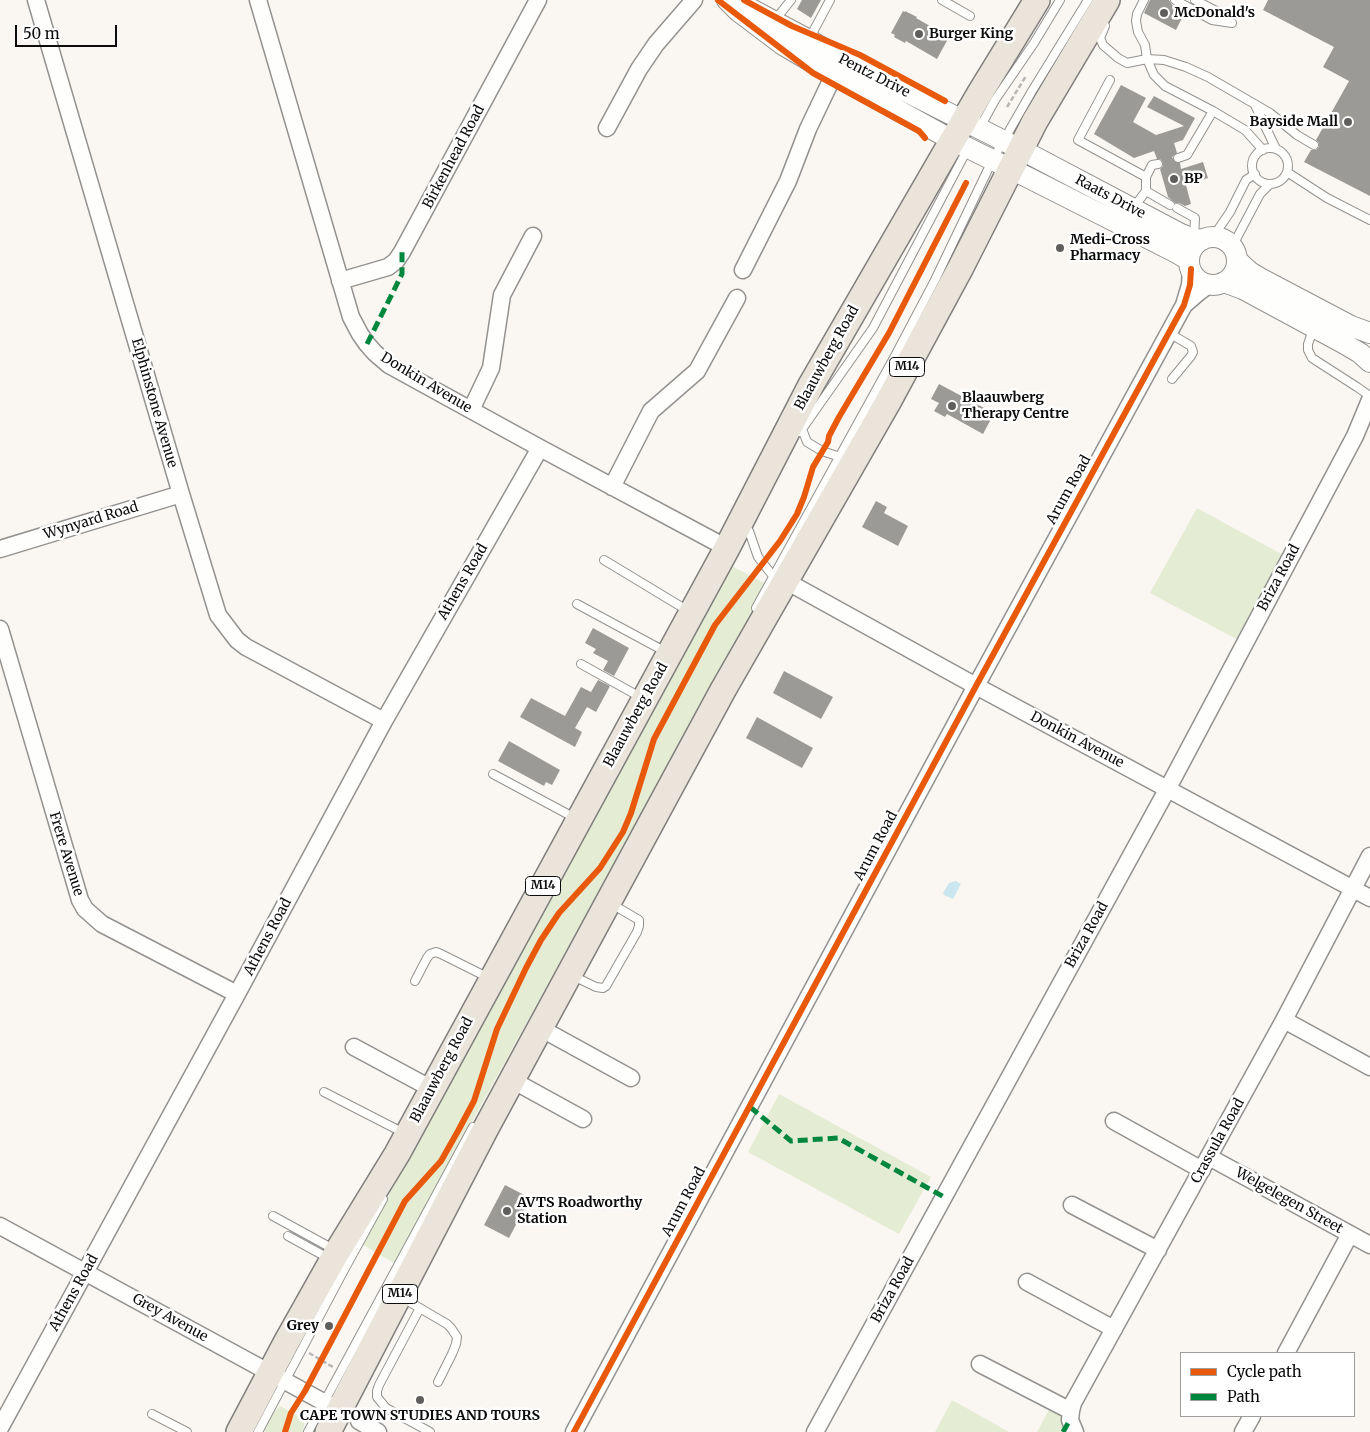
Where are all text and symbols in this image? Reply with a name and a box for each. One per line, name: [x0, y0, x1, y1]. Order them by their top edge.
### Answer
place label: McDonald's: [1174, 5, 1255, 21]
marker: McDonald's: [1158, 7, 1170, 19]
scale bar: [18, 15, 120, 47]
text: 50 m: [23, 24, 60, 43]
place label: Burger King: [929, 26, 1013, 42]
marker: Burger King: [913, 28, 925, 40]
street label: Pentz Drive: [835, 51, 913, 101]
street label: Birkenhead Road: [420, 102, 488, 212]
place label: Bayside Mall: [1250, 114, 1338, 130]
marker: Bayside Mall: [1342, 116, 1354, 128]
place label: BP: [1184, 171, 1203, 187]
street label: Raats Drive: [1072, 172, 1148, 222]
marker: BP: [1168, 173, 1180, 185]
place label: Medi-Cross Pharmacy: [1070, 232, 1150, 264]
marker: Medi-Cross Pharmacy: [1054, 242, 1066, 254]
street label: Blaauwberg Road: [791, 303, 863, 413]
street label: Elphinstone Avenue: [127, 336, 181, 470]
street label: Donkin Avenue: [377, 349, 475, 417]
road number: M14: [890, 358, 924, 377]
place label: Blaauwberg Therapy Centre: [962, 390, 1069, 422]
marker: Blaauwberg Therapy Centre: [946, 400, 958, 412]
street label: Arum Road: [1043, 453, 1095, 527]
street label: Wynyard Road: [42, 499, 140, 543]
street label: Athens Road: [434, 541, 492, 623]
street label: Briza Road: [1254, 542, 1304, 614]
street label: Blaauwberg Road: [600, 660, 672, 770]
street label: Donkin Avenue: [1027, 708, 1127, 772]
street label: Arum Road: [851, 808, 901, 884]
street label: Frere Avenue: [45, 810, 87, 898]
road number: M14: [526, 876, 560, 896]
street label: Athens Road: [241, 896, 295, 978]
street label: Briza Road: [1062, 899, 1112, 971]
street label: Blaauwberg Road: [407, 1014, 477, 1126]
street label: Crassula Road: [1188, 1096, 1248, 1186]
street label: Arum Road: [659, 1164, 709, 1240]
street label: Welgelegen Street: [1232, 1164, 1346, 1238]
place label: AVTS Roadworthy Station: [517, 1195, 642, 1228]
marker: AVTS Roadworthy Station: [501, 1205, 513, 1217]
street label: Athens Road: [46, 1252, 102, 1334]
street label: Briza Road: [868, 1254, 918, 1326]
road number: M14: [382, 1285, 418, 1304]
street label: Grey Avenue: [129, 1290, 211, 1346]
place label: Grey: [287, 1318, 319, 1334]
marker: Grey: [323, 1320, 335, 1332]
legend: [1180, 1352, 1355, 1417]
text: Cycle path: [1227, 1362, 1302, 1381]
text: Path: [1227, 1387, 1260, 1406]
marker: CAPE TOWN STUDIES AND TOURS: [414, 1394, 426, 1406]
place label: CAPE TOWN STUDIES AND TOURS: [300, 1408, 540, 1424]

